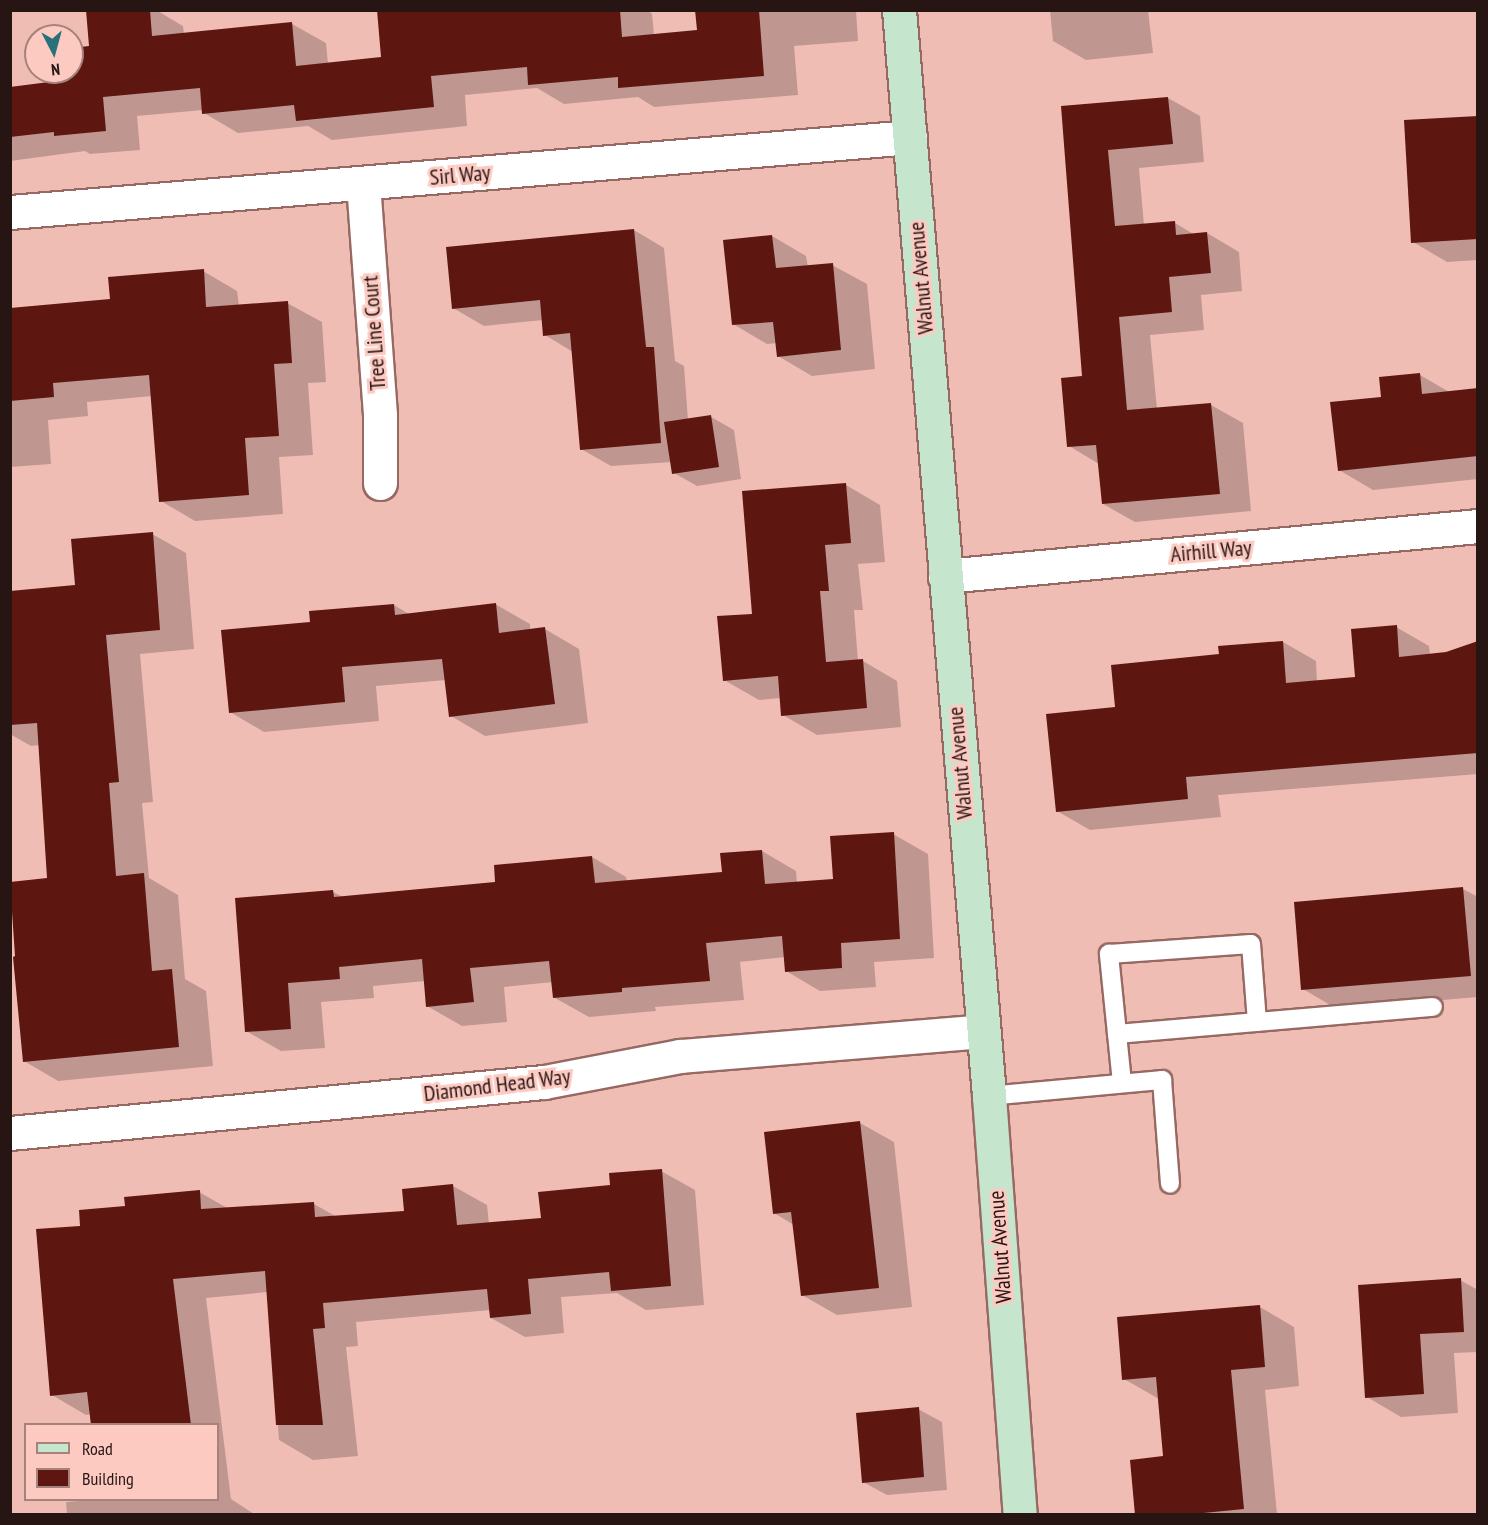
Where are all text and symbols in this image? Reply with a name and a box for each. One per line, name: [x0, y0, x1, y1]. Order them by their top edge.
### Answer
north arrow: [24, 24, 84, 84]
text: N: [50, 60, 61, 80]
street label: Sirl Way: [428, 159, 492, 191]
street label: Walnut Avenue: [903, 220, 939, 336]
street label: Tree Line Court: [357, 275, 391, 391]
street label: Airhill Way: [1169, 534, 1253, 568]
street label: Walnut Avenue: [942, 705, 978, 821]
street label: Diamond Head Way: [422, 1063, 572, 1107]
street label: Walnut Avenue: [983, 1189, 1017, 1305]
legend: [24, 1423, 219, 1501]
text: Road: [82, 1437, 113, 1460]
text: Building: [82, 1467, 134, 1490]

